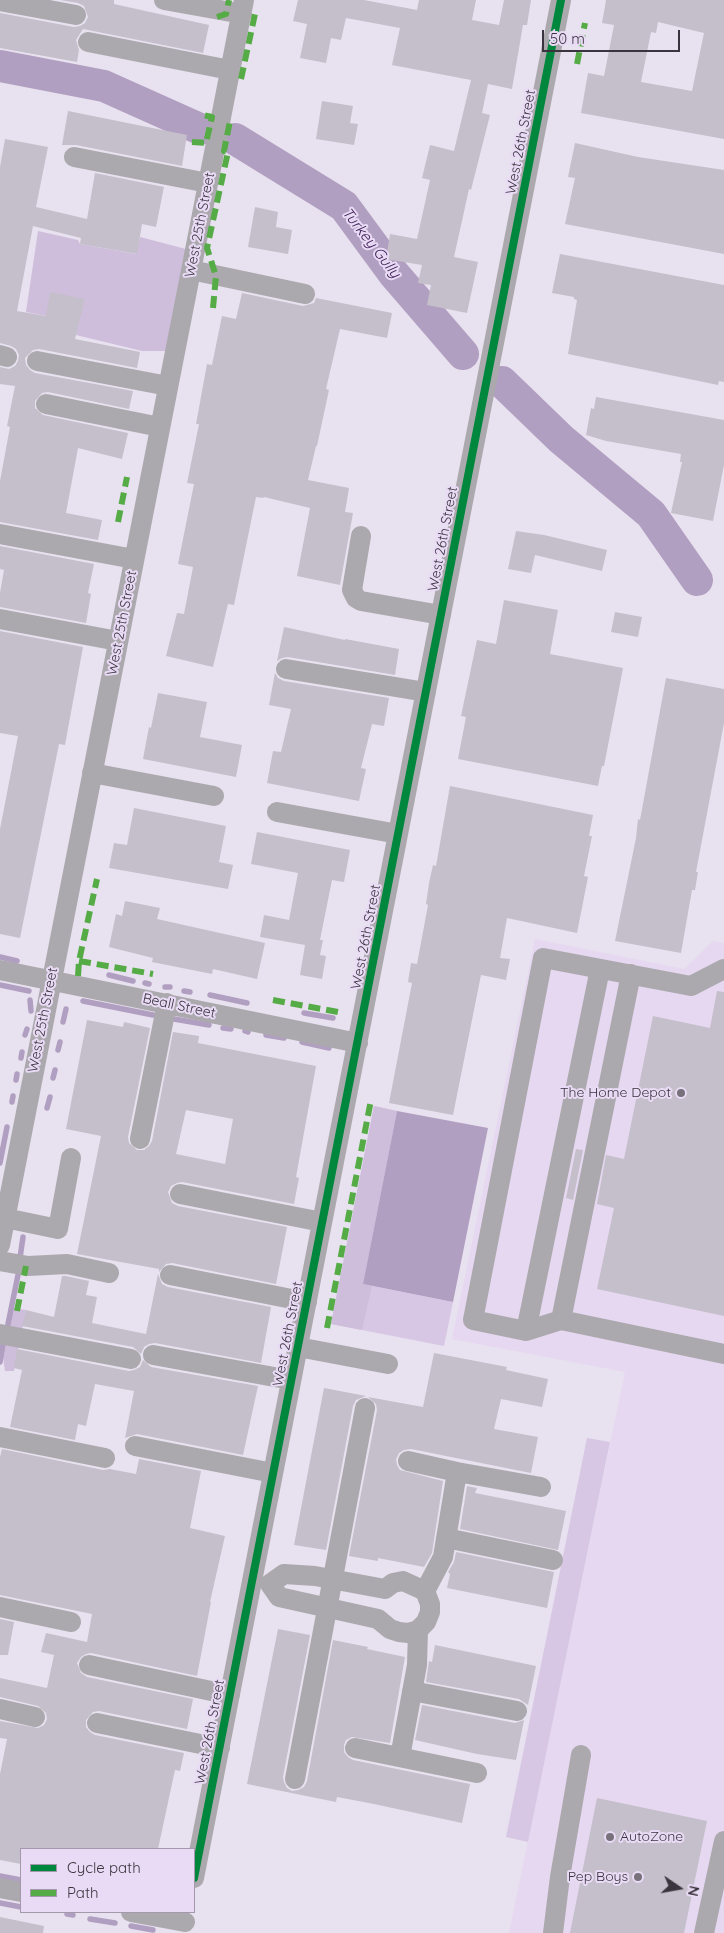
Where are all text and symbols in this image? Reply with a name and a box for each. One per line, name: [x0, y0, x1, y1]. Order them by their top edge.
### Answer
scale bar: [544, 20, 682, 52]
text: 50 m: [550, 29, 585, 48]
street label: West 26th Street: [503, 88, 539, 196]
street label: West 25th Street: [182, 171, 218, 279]
water label: Turkey Gully: [338, 204, 404, 282]
street label: West 26th Street: [425, 485, 461, 593]
street label: West 25th Street: [104, 569, 140, 677]
street label: West 26th Street: [348, 883, 384, 991]
street label: West 25th Street: [25, 966, 61, 1074]
street label: Beall Street: [141, 990, 217, 1022]
place label: The Home Depot: [560, 1085, 671, 1101]
marker: The Home Depot: [675, 1087, 687, 1099]
street label: West 26th Street: [270, 1280, 306, 1388]
street label: West 26th Street: [192, 1678, 228, 1786]
place label: AutoZone: [620, 1829, 683, 1845]
marker: AutoZone: [604, 1831, 616, 1843]
legend: [20, 1848, 195, 1913]
text: Cycle path: [67, 1858, 141, 1877]
north arrow: [654, 1863, 704, 1913]
place label: Pep Boys: [568, 1869, 628, 1885]
marker: Pep Boys: [632, 1871, 644, 1883]
text: Path: [67, 1883, 99, 1902]
text: N: [684, 1884, 704, 1898]

